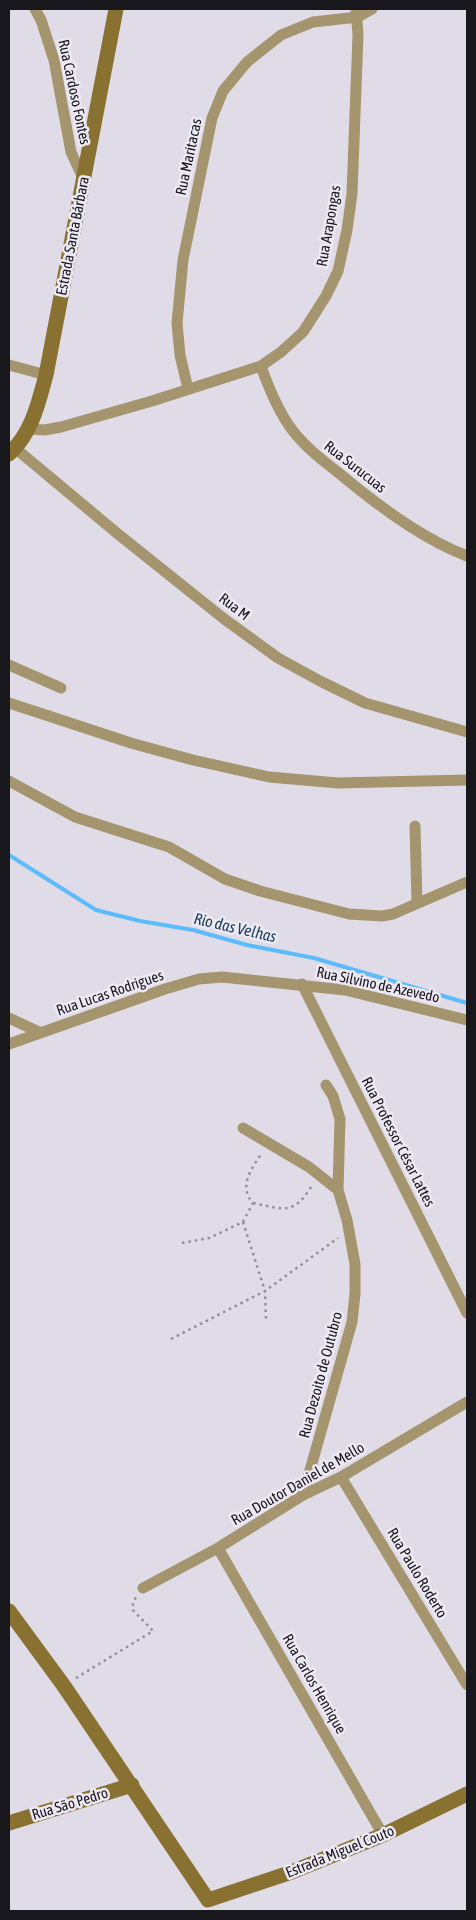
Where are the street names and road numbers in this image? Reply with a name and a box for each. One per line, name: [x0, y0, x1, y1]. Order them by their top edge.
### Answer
street label: Rua Cardoso Fontes: [54, 38, 94, 146]
street label: Rua Maritacas: [172, 117, 206, 197]
street label: Estrada Santa Bárbara: [53, 175, 93, 297]
street label: Rua Arapongas: [313, 184, 345, 268]
street label: Rua Surucuas: [320, 437, 390, 497]
street label: Rua M: [215, 590, 253, 624]
street label: Rua Silvino de Azevedo: [315, 963, 441, 1007]
street label: Rua Lucas Rodrigues: [54, 966, 166, 1020]
street label: Rua Professor César Lattes: [357, 1074, 439, 1210]
street label: Rua Dezoito de Outubro: [295, 1310, 347, 1440]
street label: Rua Doutor Daniel de Mello: [228, 1439, 368, 1529]
street label: Rua Paulo Roderto: [383, 1525, 451, 1621]
street label: Rua Carlos Henrique: [278, 1631, 350, 1737]
street label: Rua São Pedro: [30, 1784, 110, 1824]
street label: Estrada Miguel Couto: [283, 1822, 397, 1882]

